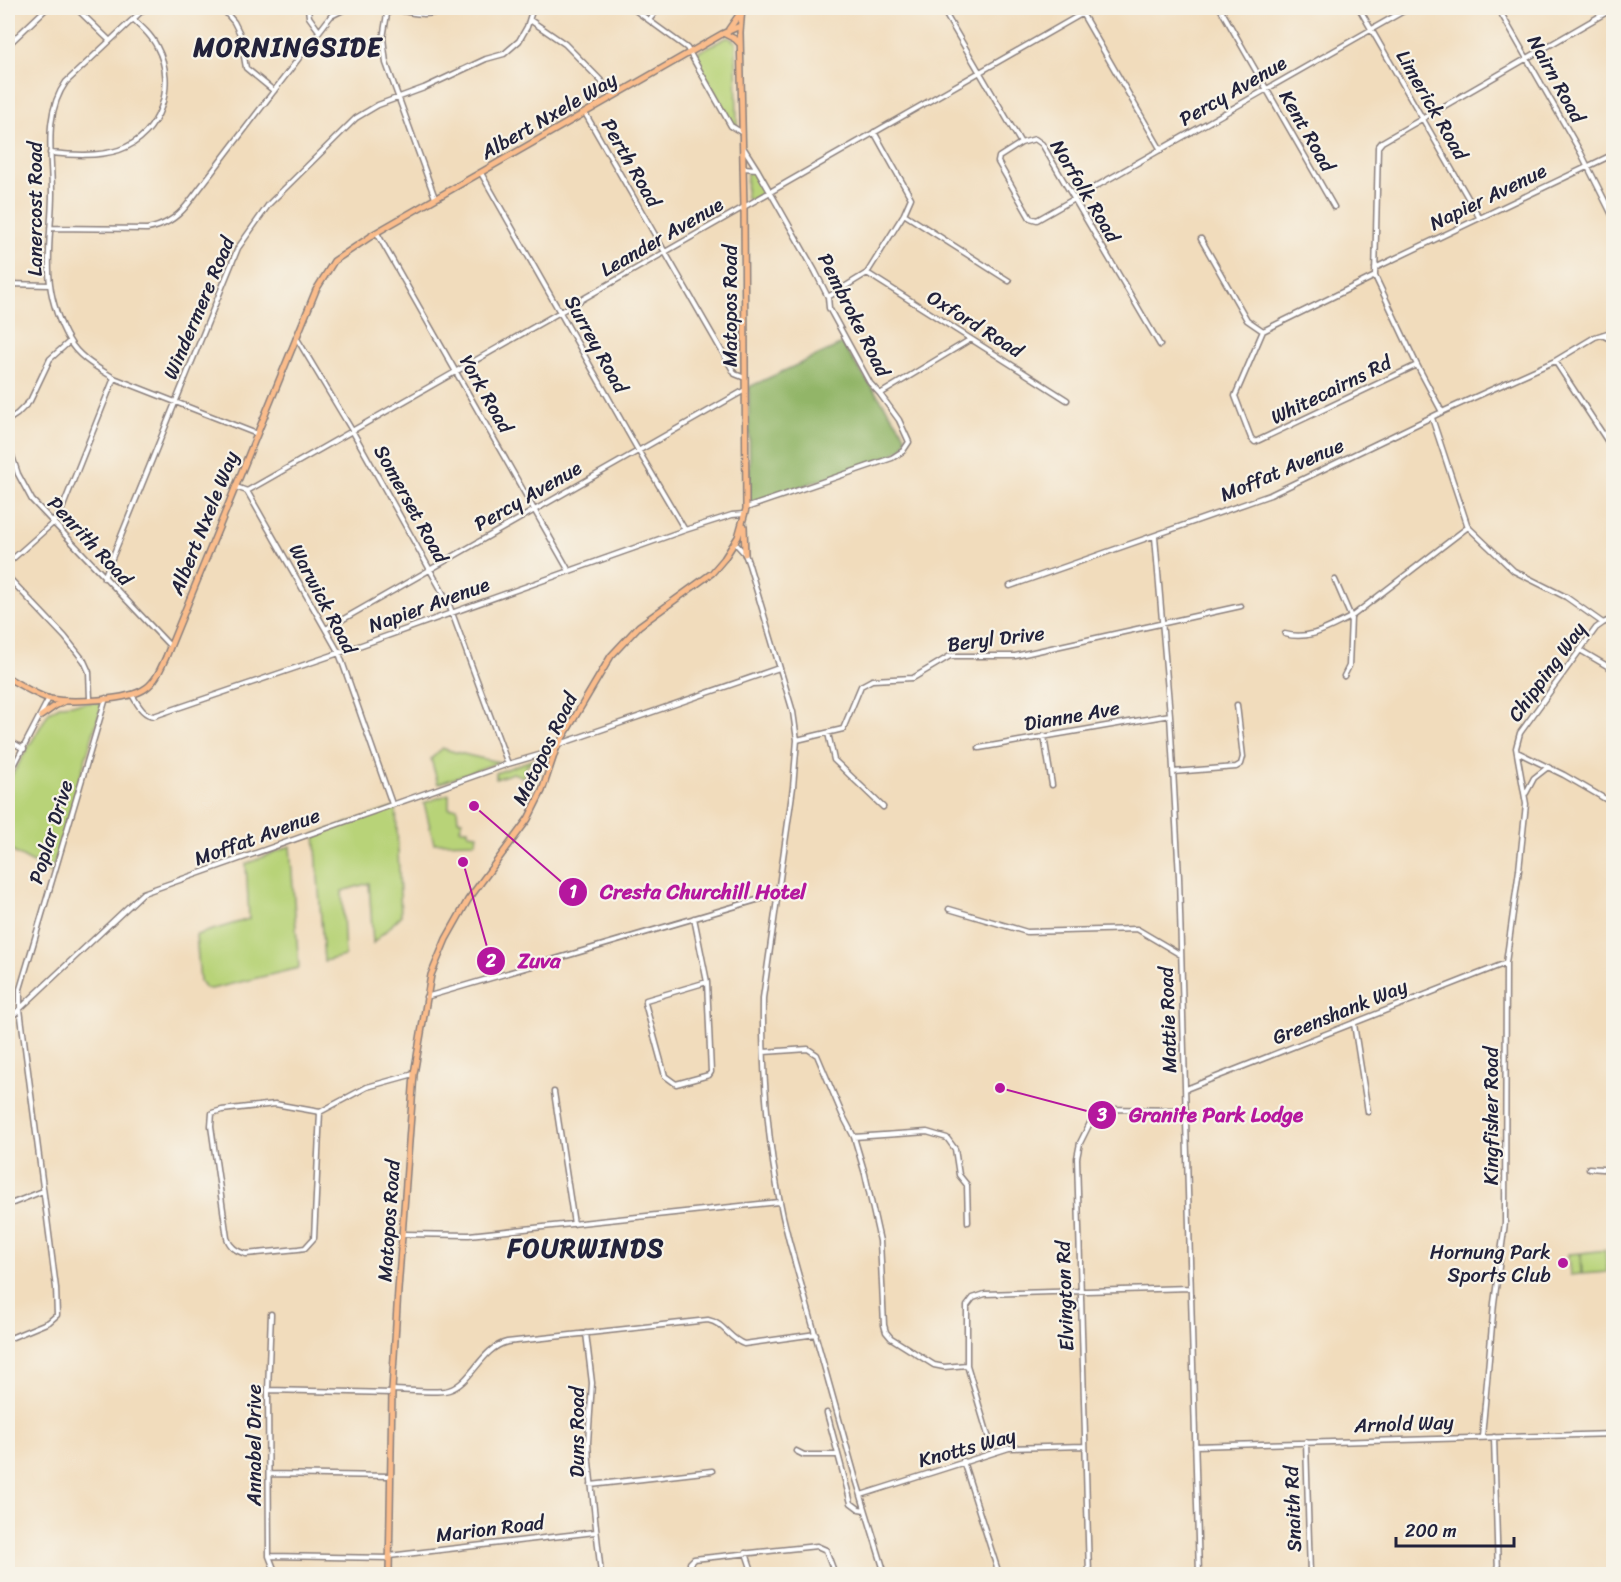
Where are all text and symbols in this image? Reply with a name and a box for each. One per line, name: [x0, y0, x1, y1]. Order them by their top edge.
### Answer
district label: MORNINGSIDE: [192, 24, 384, 70]
street label: Nairn Road: [1517, 28, 1595, 131]
street label: Limerick Road: [1386, 43, 1479, 168]
street label: Percy Avenue: [1172, 46, 1294, 136]
street label: Albert Nxele Way: [473, 62, 625, 170]
street label: Kent Road: [1269, 83, 1345, 180]
street label: Perth Road: [591, 112, 671, 215]
street label: Norfolk Road: [1040, 133, 1130, 251]
street label: Lanercost Road: [18, 140, 53, 276]
street label: Napier Avenue: [1423, 153, 1553, 241]
street label: Leander Avenue: [594, 187, 731, 287]
street label: Windermere Road: [153, 230, 245, 385]
street label: Matopos Road: [713, 244, 748, 367]
street label: Pembroke Road: [808, 247, 901, 384]
street label: Oxford Road: [920, 280, 1032, 368]
street label: Surrey Road: [555, 288, 638, 401]
street label: Whitecairns Rd: [1264, 345, 1399, 434]
street label: York Road: [449, 348, 523, 441]
street label: Moffat Avenue: [1214, 428, 1350, 512]
street label: Somerset Road: [364, 438, 459, 571]
street label: Albert Nxele Way: [159, 445, 249, 601]
street label: Percy Avenue: [467, 451, 589, 541]
street label: Penrith Road: [39, 488, 142, 595]
street label: Warwick Road: [279, 537, 368, 662]
street label: Napier Avenue: [363, 567, 495, 643]
street label: Chipping Way: [1498, 614, 1596, 730]
street label: Beryl Drive: [945, 616, 1047, 662]
street label: Matopos Road: [503, 685, 588, 811]
street label: Dianne Ave: [1021, 690, 1123, 742]
street label: Poplar Drive: [19, 776, 83, 888]
street label: Moffat Avenue: [189, 798, 325, 876]
callout: Cresta Churchill Hotel: [558, 872, 818, 911]
text: Cresta Churchill Hotel: [599, 873, 807, 911]
text: 1: [569, 876, 577, 908]
callout: Zuva: [476, 941, 573, 980]
text: Zuva: [517, 942, 562, 980]
text: 2: [485, 945, 497, 977]
street label: Mattie Road: [1149, 965, 1187, 1074]
street label: Greenshank Way: [1267, 969, 1413, 1055]
street label: Kingfisher Road: [1474, 1045, 1509, 1185]
callout: Granite Park Lodge: [1087, 1096, 1316, 1135]
text: Granite Park Lodge: [1128, 1096, 1304, 1134]
text: 3: [1096, 1099, 1107, 1131]
street label: Matopos Road: [367, 1157, 411, 1283]
district label: FOURWINDS: [506, 1225, 665, 1271]
place label: Hornung Park Sports Club: [1430, 1235, 1551, 1293]
street label: Elvington Rd: [1046, 1239, 1084, 1352]
marker: Hornung Park Sports Club: [1556, 1256, 1570, 1270]
street label: Annabel Drive: [237, 1384, 272, 1507]
street label: Duns Road: [560, 1385, 595, 1477]
street label: Arnold Way: [1353, 1405, 1455, 1443]
street label: Knotts Way: [914, 1418, 1021, 1478]
street label: Snaith Rd: [1274, 1464, 1312, 1553]
street label: Marion Road: [434, 1505, 548, 1553]
scale bar: [1396, 1510, 1514, 1548]
text: 200 m: [1405, 1515, 1457, 1547]

